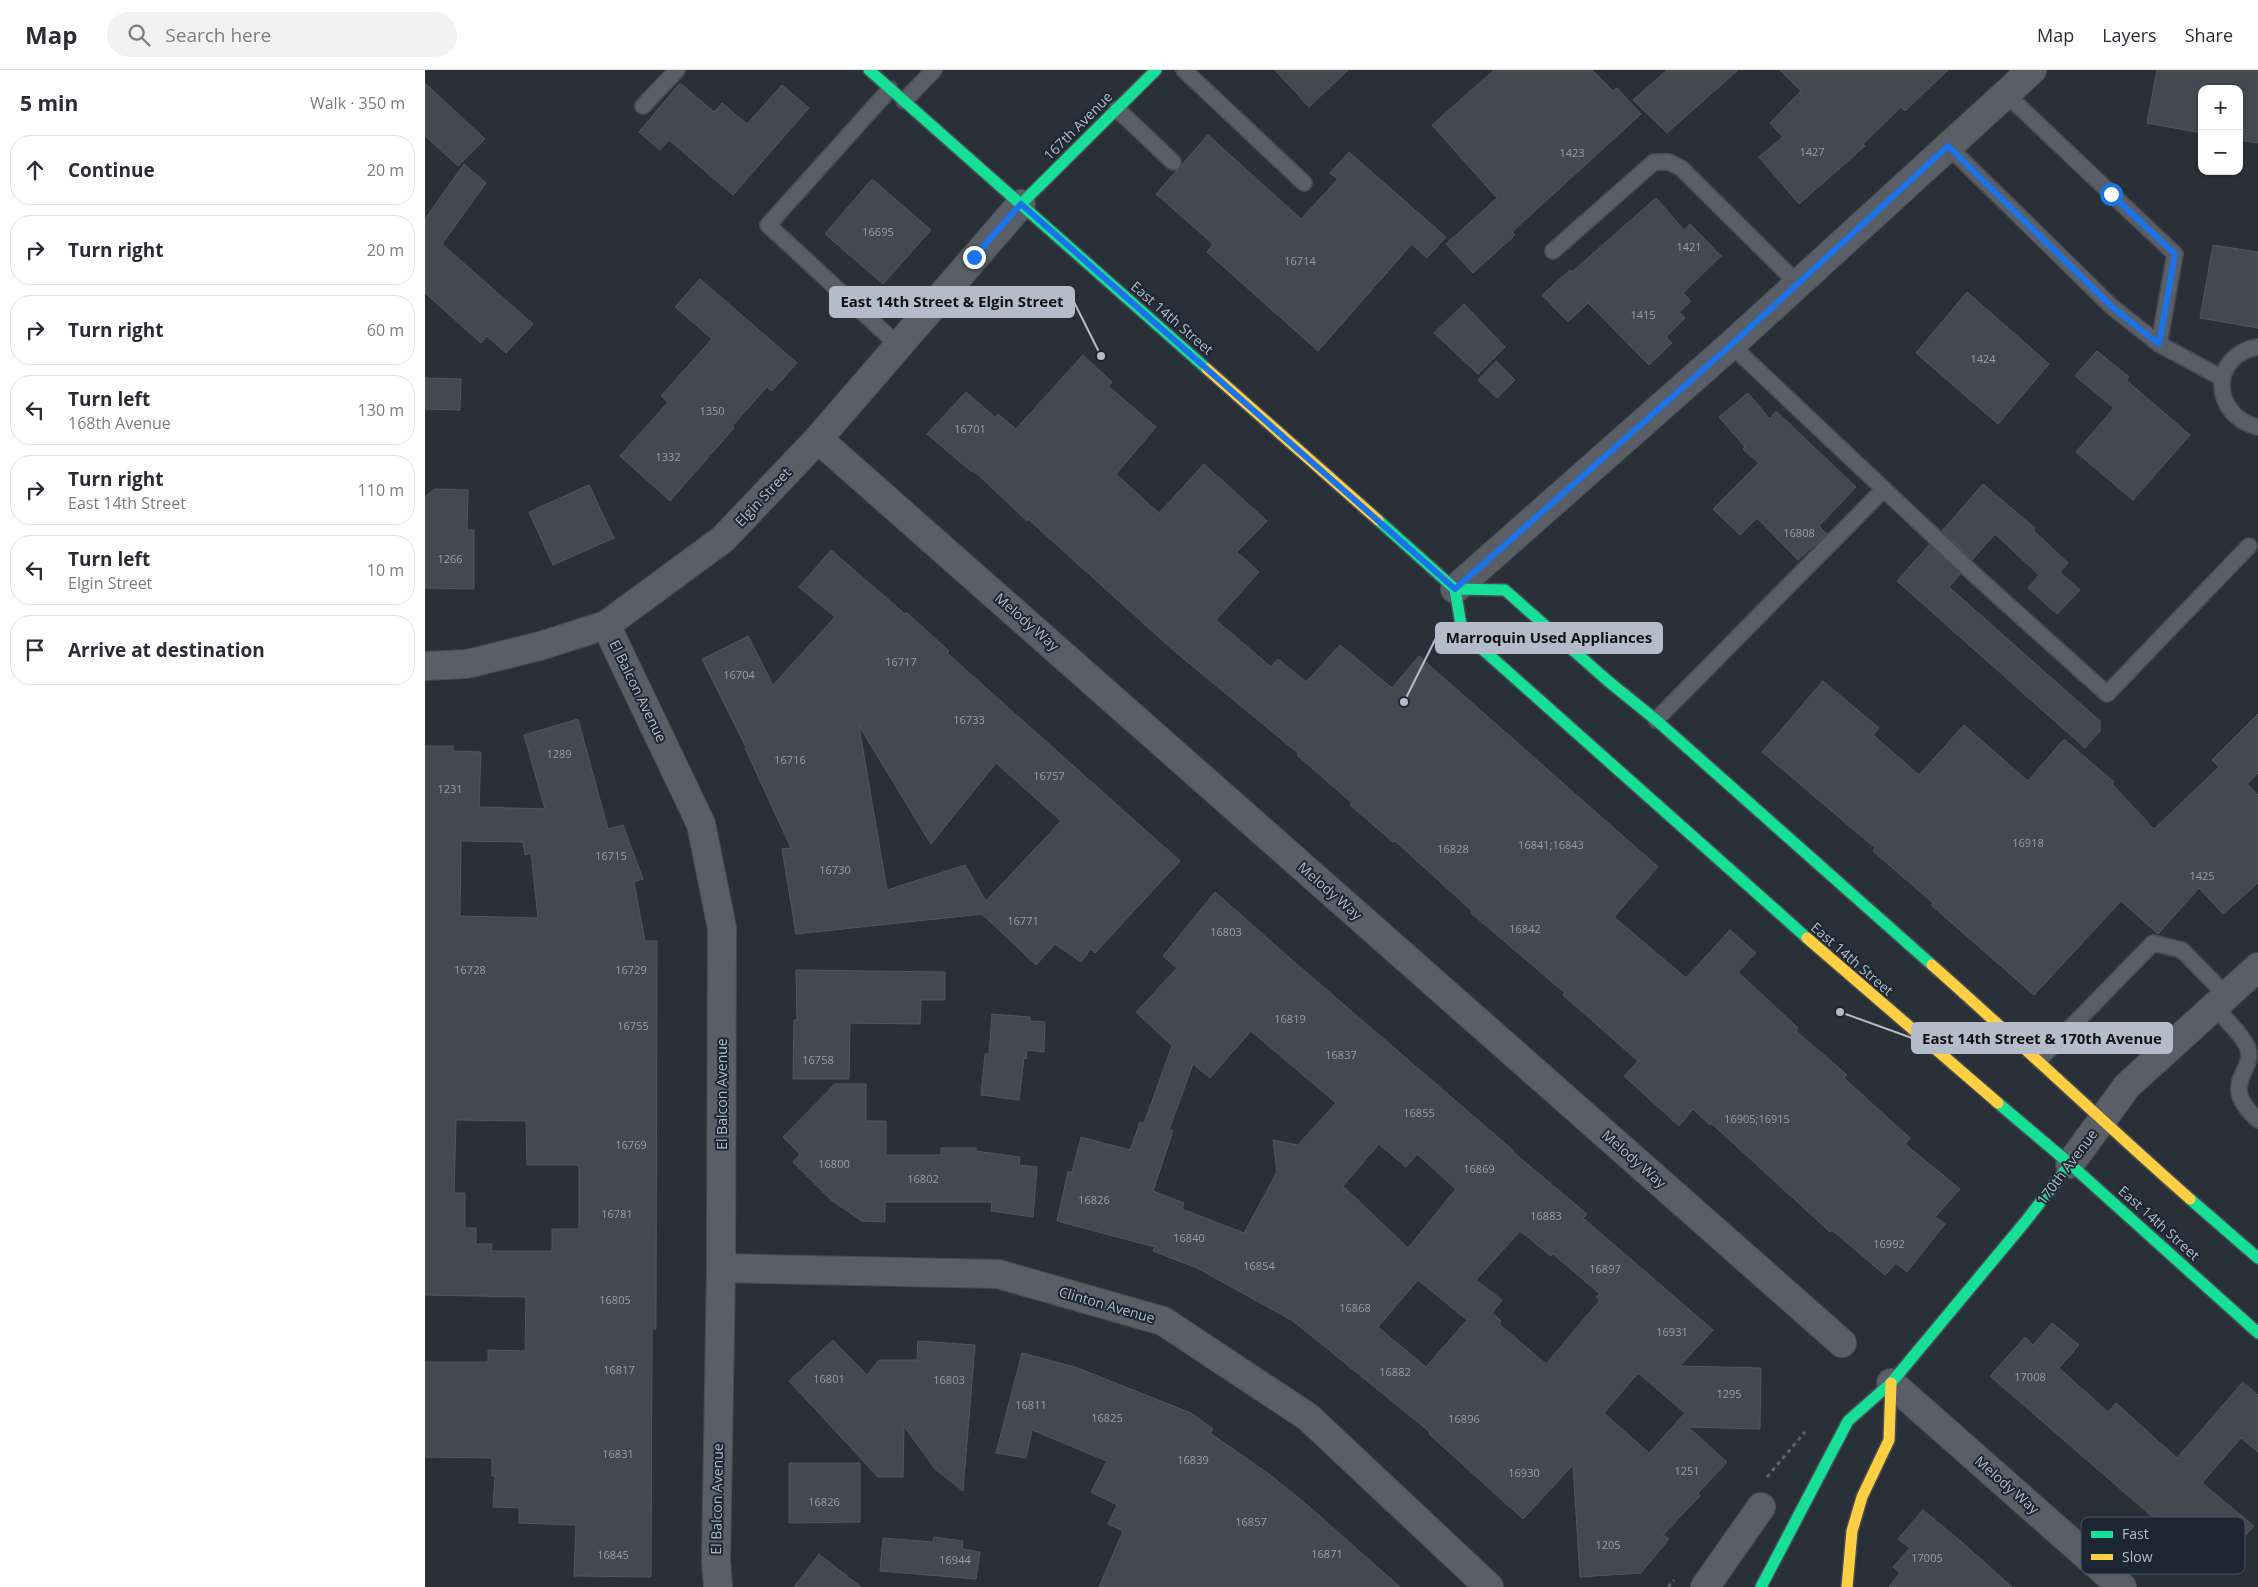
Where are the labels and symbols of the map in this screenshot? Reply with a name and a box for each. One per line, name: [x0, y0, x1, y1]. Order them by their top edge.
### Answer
street label: 167th Avenue: [1039, 87, 1116, 164]
house number: 1427: [1799, 144, 1825, 159]
house number: 1423: [1559, 145, 1585, 160]
route start: [2100, 183, 2123, 206]
house number: 16695: [862, 224, 894, 239]
house number: 1421: [1676, 239, 1702, 254]
route end: [963, 246, 986, 269]
house number: 16714: [1284, 253, 1316, 268]
street label: East 14th Street: [1127, 277, 1218, 359]
callout: East 14th Street & Elgin Street: [830, 287, 1074, 317]
text: East 14th Street & Elgin Street: [840, 291, 1064, 311]
house number: 1415: [1630, 307, 1656, 322]
house number: 1424: [1970, 351, 1996, 366]
house number: 1350: [699, 403, 725, 418]
house number: 16701: [954, 421, 986, 436]
house number: 1332: [655, 449, 681, 464]
street label: Elgin Street: [731, 463, 795, 530]
house number: 16808: [1783, 525, 1815, 540]
house number: 1266: [437, 551, 463, 566]
street label: Melody Way: [991, 588, 1064, 655]
callout: Marroquin Used Appliances: [1436, 623, 1662, 653]
text: Marroquin Used Appliances: [1446, 627, 1652, 647]
street label: El Balcon Avenue: [605, 637, 671, 745]
house number: 16717: [885, 654, 917, 669]
house number: 16704: [723, 667, 755, 682]
house number: 16733: [953, 712, 985, 727]
house number: 1289: [546, 746, 572, 761]
house number: 16716: [774, 752, 806, 767]
house number: 16757: [1033, 768, 1065, 783]
house number: 1231: [437, 781, 463, 796]
house number: 16918: [2012, 835, 2044, 850]
house number: 16841;16843: [1518, 837, 1584, 852]
house number: 16828: [1437, 841, 1469, 856]
house number: 16715: [595, 848, 627, 863]
street label: Melody Way: [1294, 857, 1367, 924]
house number: 16730: [819, 862, 851, 877]
house number: 1425: [2189, 868, 2215, 883]
house number: 16771: [1007, 913, 1039, 928]
street label: East 14th Street: [1807, 918, 1898, 1000]
house number: 16842: [1509, 921, 1541, 936]
house number: 16803: [1210, 924, 1242, 939]
house number: 16728: [454, 962, 486, 977]
house number: 16729: [615, 962, 647, 977]
house number: 16819: [1274, 1011, 1306, 1026]
house number: 16755: [617, 1018, 649, 1033]
callout: East 14th Street & 170th Avenue: [1912, 1023, 2172, 1053]
text: East 14th Street & 170th Avenue: [1922, 1028, 2162, 1048]
street label: El Balcon Avenue: [712, 1038, 731, 1150]
house number: 16837: [1325, 1047, 1357, 1062]
house number: 16758: [802, 1052, 834, 1067]
house number: 16855: [1403, 1105, 1435, 1120]
house number: 16905;16915: [1724, 1111, 1790, 1126]
street label: Melody Way: [1598, 1125, 1671, 1192]
street label: 170th Avenue: [2032, 1125, 2101, 1208]
house number: 16769: [615, 1137, 647, 1152]
house number: 16800: [818, 1156, 850, 1171]
house number: 16869: [1463, 1161, 1495, 1176]
house number: 16802: [907, 1171, 939, 1186]
street label: East 14th Street: [2115, 1181, 2204, 1264]
house number: 16826: [1078, 1192, 1110, 1207]
house number: 16781: [601, 1206, 633, 1221]
house number: 16883: [1530, 1208, 1562, 1223]
house number: 16840: [1173, 1230, 1205, 1245]
house number: 16992: [1873, 1236, 1905, 1251]
house number: 16854: [1243, 1258, 1275, 1273]
house number: 16897: [1589, 1261, 1621, 1276]
street label: Clinton Avenue: [1057, 1282, 1157, 1327]
house number: 16805: [599, 1292, 631, 1307]
house number: 16868: [1339, 1300, 1371, 1315]
house number: 16931: [1656, 1324, 1688, 1339]
house number: 16817: [603, 1362, 635, 1377]
house number: 16882: [1379, 1364, 1411, 1379]
house number: 17008: [2014, 1369, 2046, 1384]
house number: 16801: [813, 1371, 845, 1386]
house number: 16803: [933, 1372, 965, 1387]
house number: 1295: [1716, 1386, 1742, 1401]
house number: 16811: [1015, 1397, 1047, 1412]
house number: 16825: [1091, 1410, 1123, 1425]
house number: 16896: [1448, 1411, 1480, 1426]
street label: El Balcon Avenue: [706, 1443, 727, 1555]
house number: 16831: [602, 1446, 634, 1461]
street label: Melody Way: [1971, 1451, 2044, 1518]
house number: 16839: [1177, 1452, 1209, 1467]
house number: 1251: [1674, 1463, 1700, 1478]
house number: 16930: [1508, 1465, 1540, 1480]
house number: 16826: [808, 1494, 840, 1509]
house number: 16857: [1235, 1514, 1267, 1529]
legend: [2081, 1517, 2245, 1574]
text: Fast: [2122, 1524, 2149, 1543]
house number: 1205: [1595, 1537, 1621, 1552]
house number: 16871: [1311, 1546, 1343, 1561]
house number: 16845: [597, 1547, 629, 1562]
text: Slow: [2122, 1547, 2153, 1566]
house number: 17005: [1911, 1550, 1943, 1565]
house number: 16944: [939, 1552, 971, 1567]

